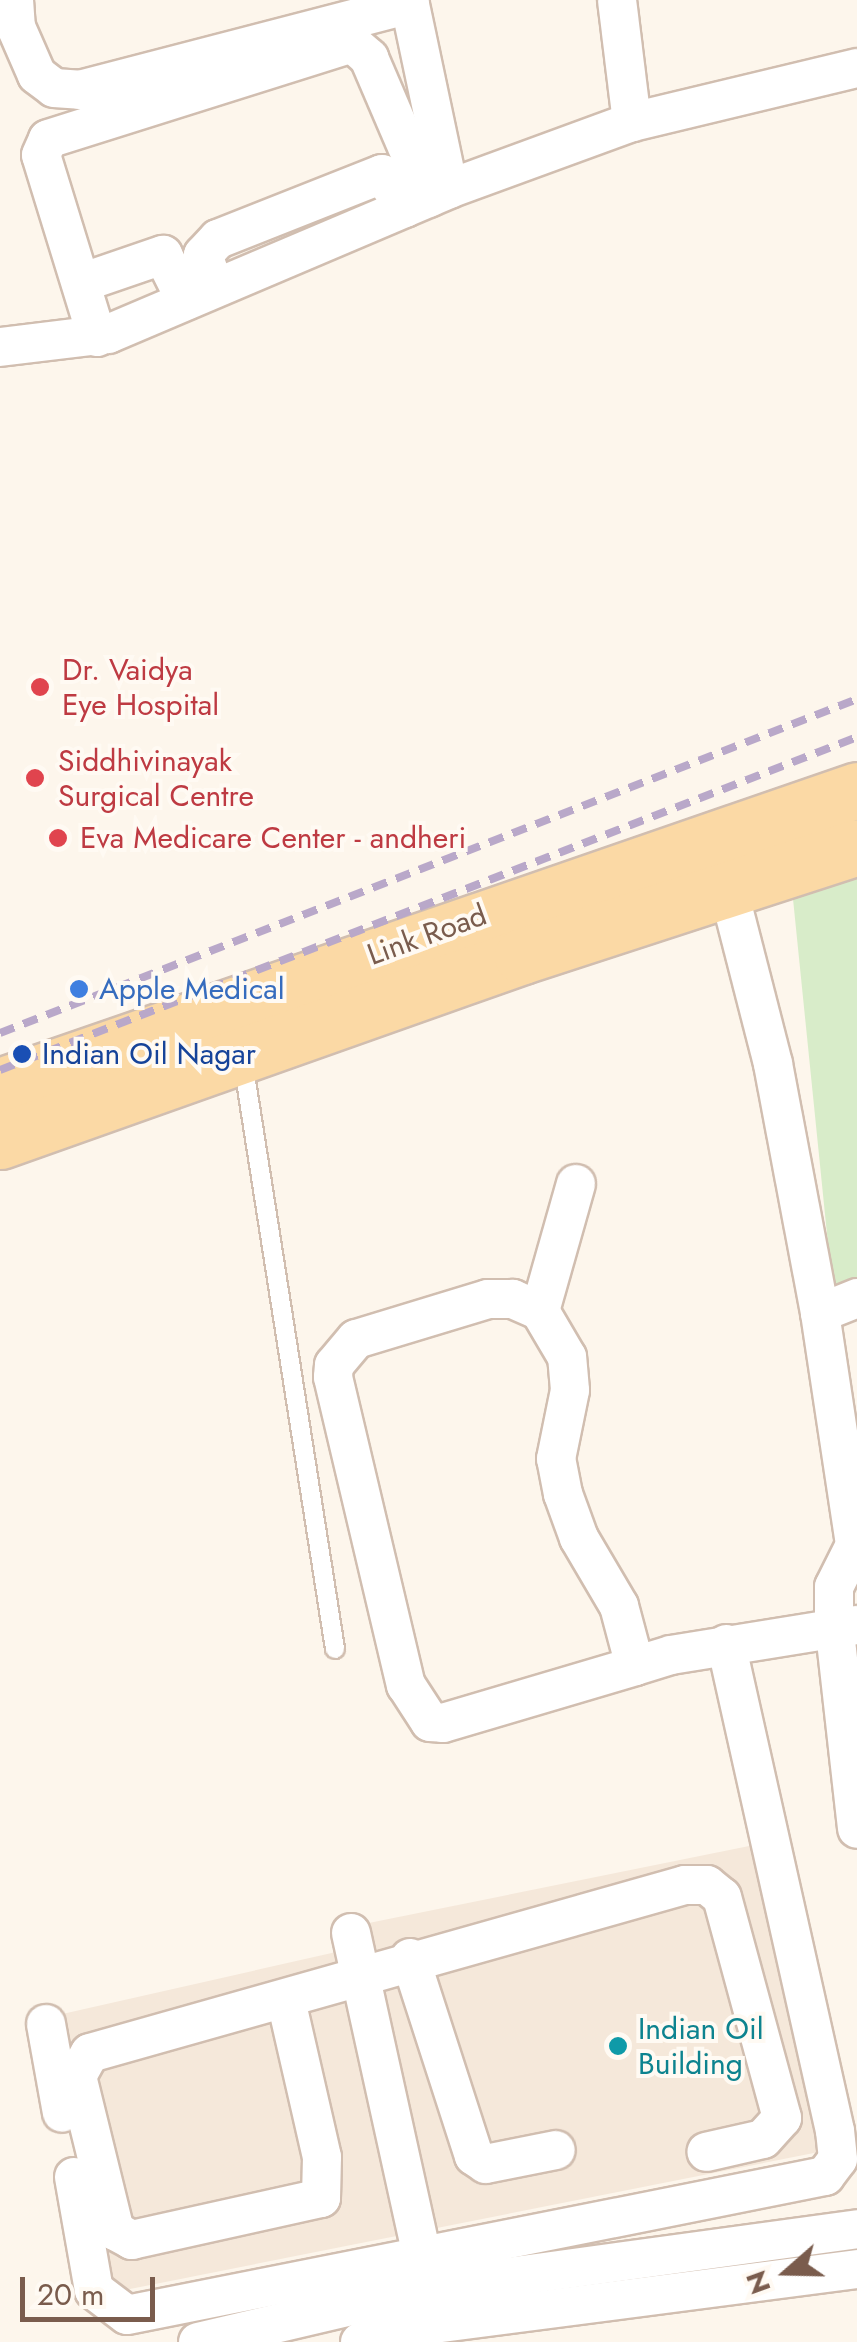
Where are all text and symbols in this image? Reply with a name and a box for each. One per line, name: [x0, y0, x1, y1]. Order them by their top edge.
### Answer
place label: Dr. Vaidya Eye Hospital: [62, 652, 219, 722]
marker: Dr. Vaidya Eye Hospital: [27, 674, 53, 700]
place label: Siddhivinayak Surgical Centre: [58, 743, 254, 814]
marker: Siddhivinayak Surgical Centre: [22, 765, 48, 791]
place label: Eva Medicare Center - andheri: [80, 820, 466, 856]
marker: Eva Medicare Center - andheri: [45, 825, 71, 851]
street label: Link Road: [363, 897, 491, 973]
place label: Apple Medical: [99, 971, 285, 1007]
marker: Apple Medical: [68, 978, 90, 1000]
place label: Indian Oil Nagar: [42, 1036, 256, 1072]
marker: Indian Oil Nagar: [11, 1043, 33, 1065]
place label: Indian Oil Building: [638, 2011, 764, 2082]
marker: Indian Oil Building: [607, 2035, 629, 2057]
north arrow: [737, 2222, 837, 2322]
scale bar: [25, 2257, 160, 2319]
text: N: [735, 2265, 781, 2300]
text: 20 m: [37, 2273, 104, 2316]

